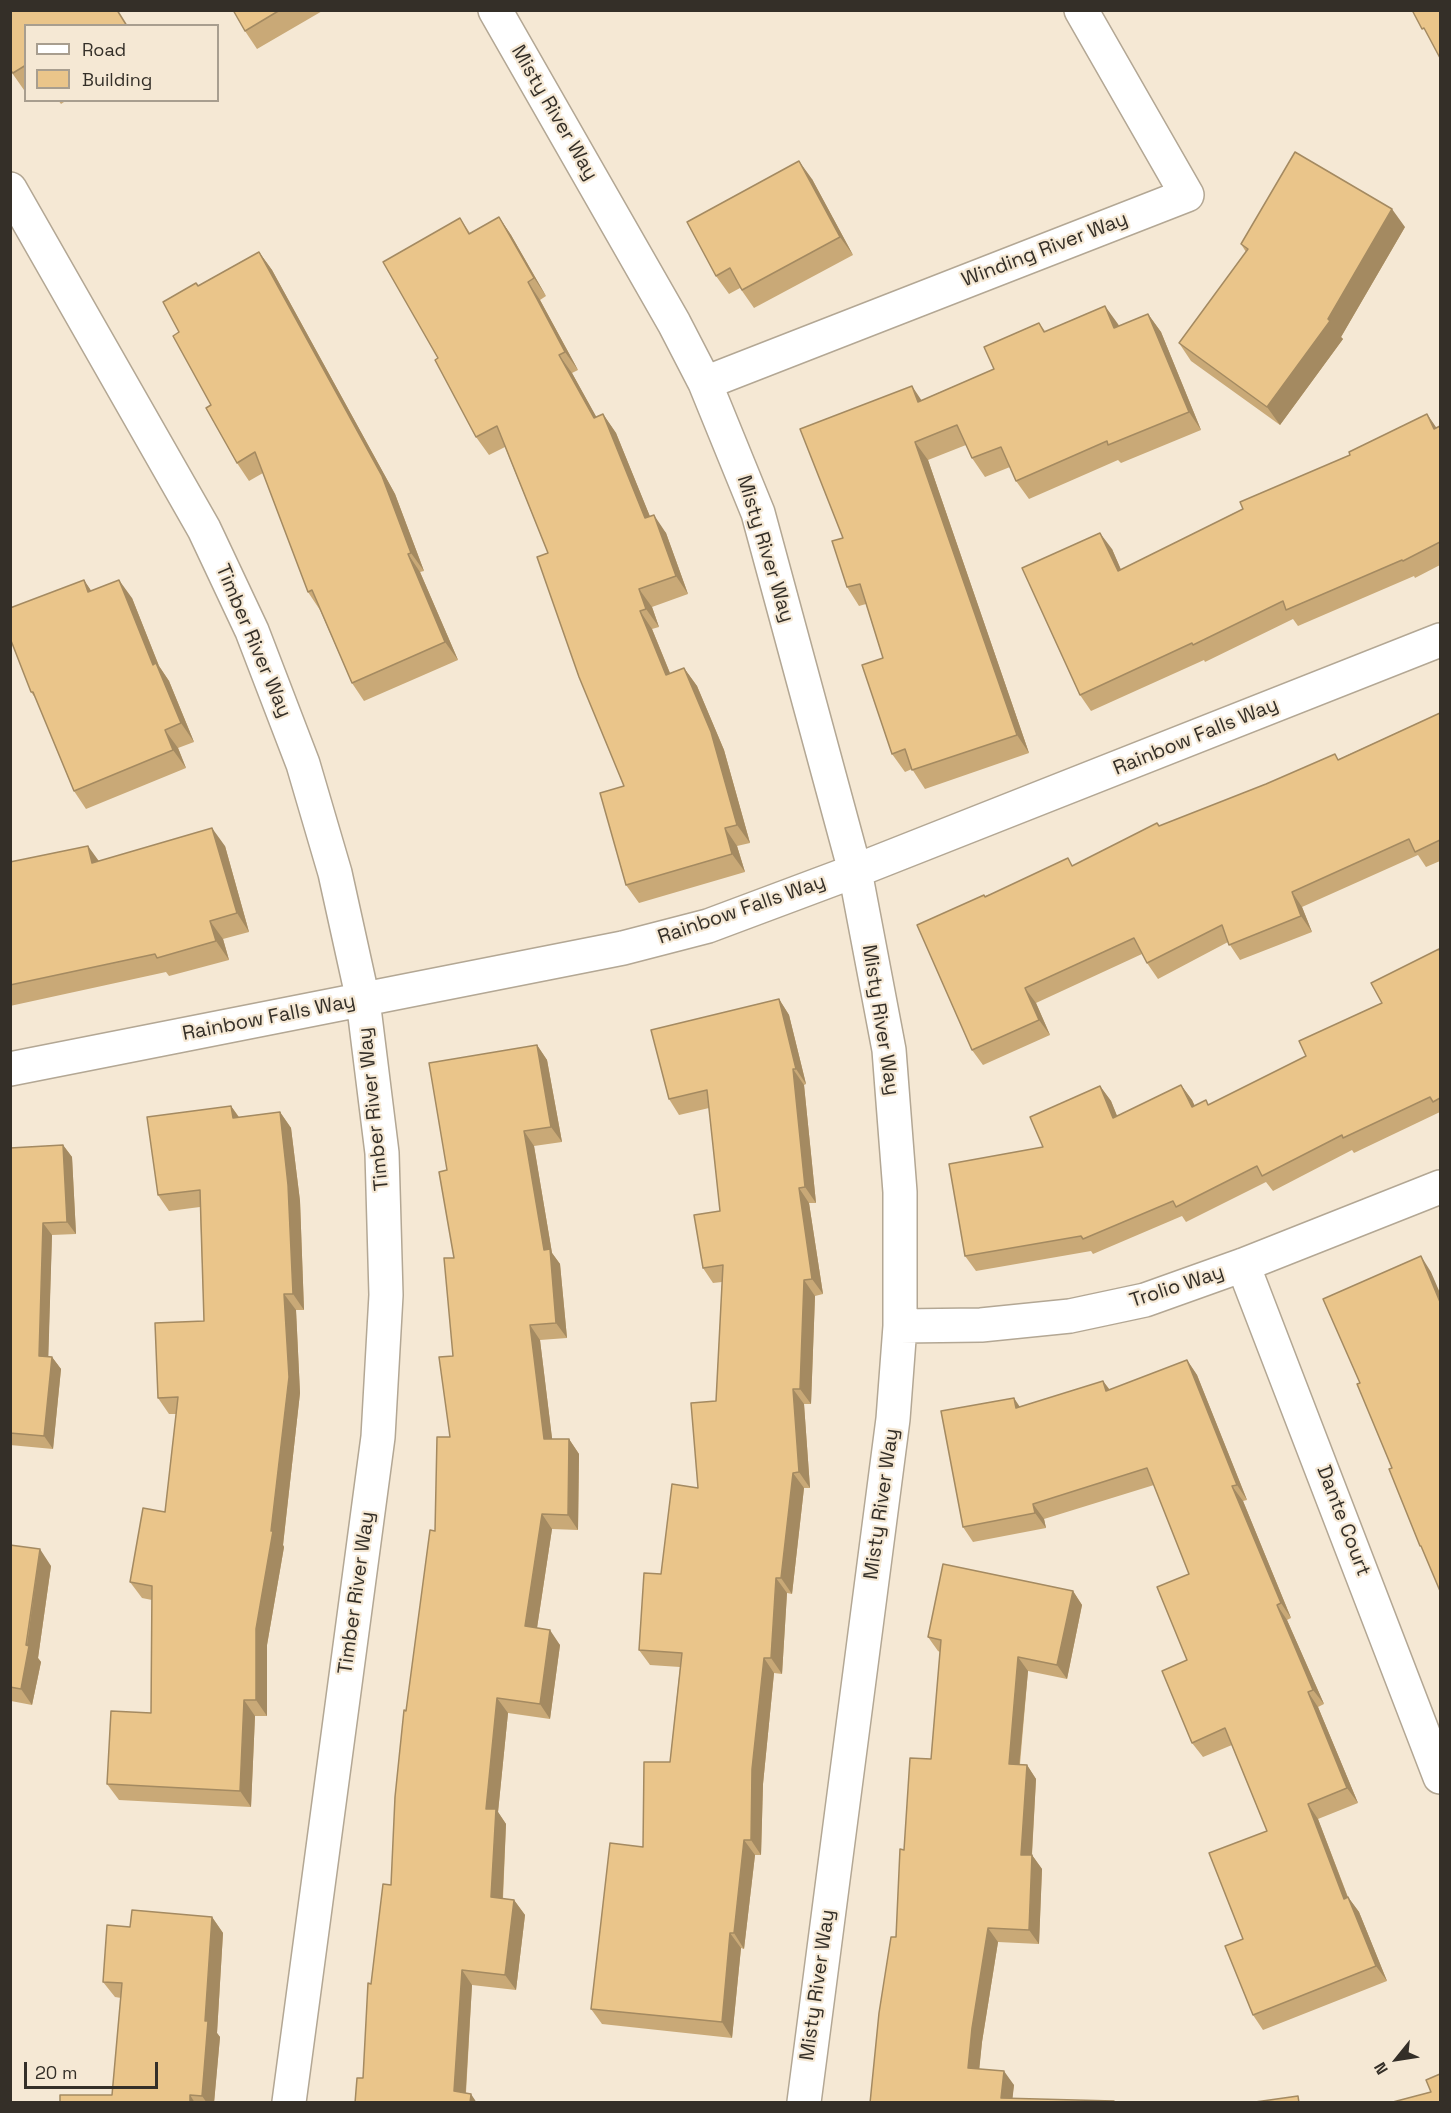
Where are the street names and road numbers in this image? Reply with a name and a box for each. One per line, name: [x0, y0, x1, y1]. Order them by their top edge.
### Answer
street label: Misty River Way: [506, 41, 602, 185]
street label: Winding River Way: [959, 207, 1131, 293]
street label: Misty River Way: [731, 473, 799, 625]
street label: Timber River Way: [210, 561, 296, 721]
street label: Rainbow Falls Way: [1110, 693, 1282, 781]
street label: Rainbow Falls Way: [655, 870, 829, 950]
street label: Misty River Way: [856, 943, 904, 1097]
street label: Rainbow Falls Way: [180, 989, 358, 1047]
street label: Timber River Way: [353, 1026, 395, 1192]
street label: Trolio Way: [1127, 1260, 1227, 1314]
street label: Misty River Way: [860, 1427, 904, 1581]
street label: Dante Court: [1311, 1462, 1375, 1580]
street label: Timber River Way: [334, 1510, 380, 1676]
street label: Misty River Way: [796, 1908, 840, 2062]

